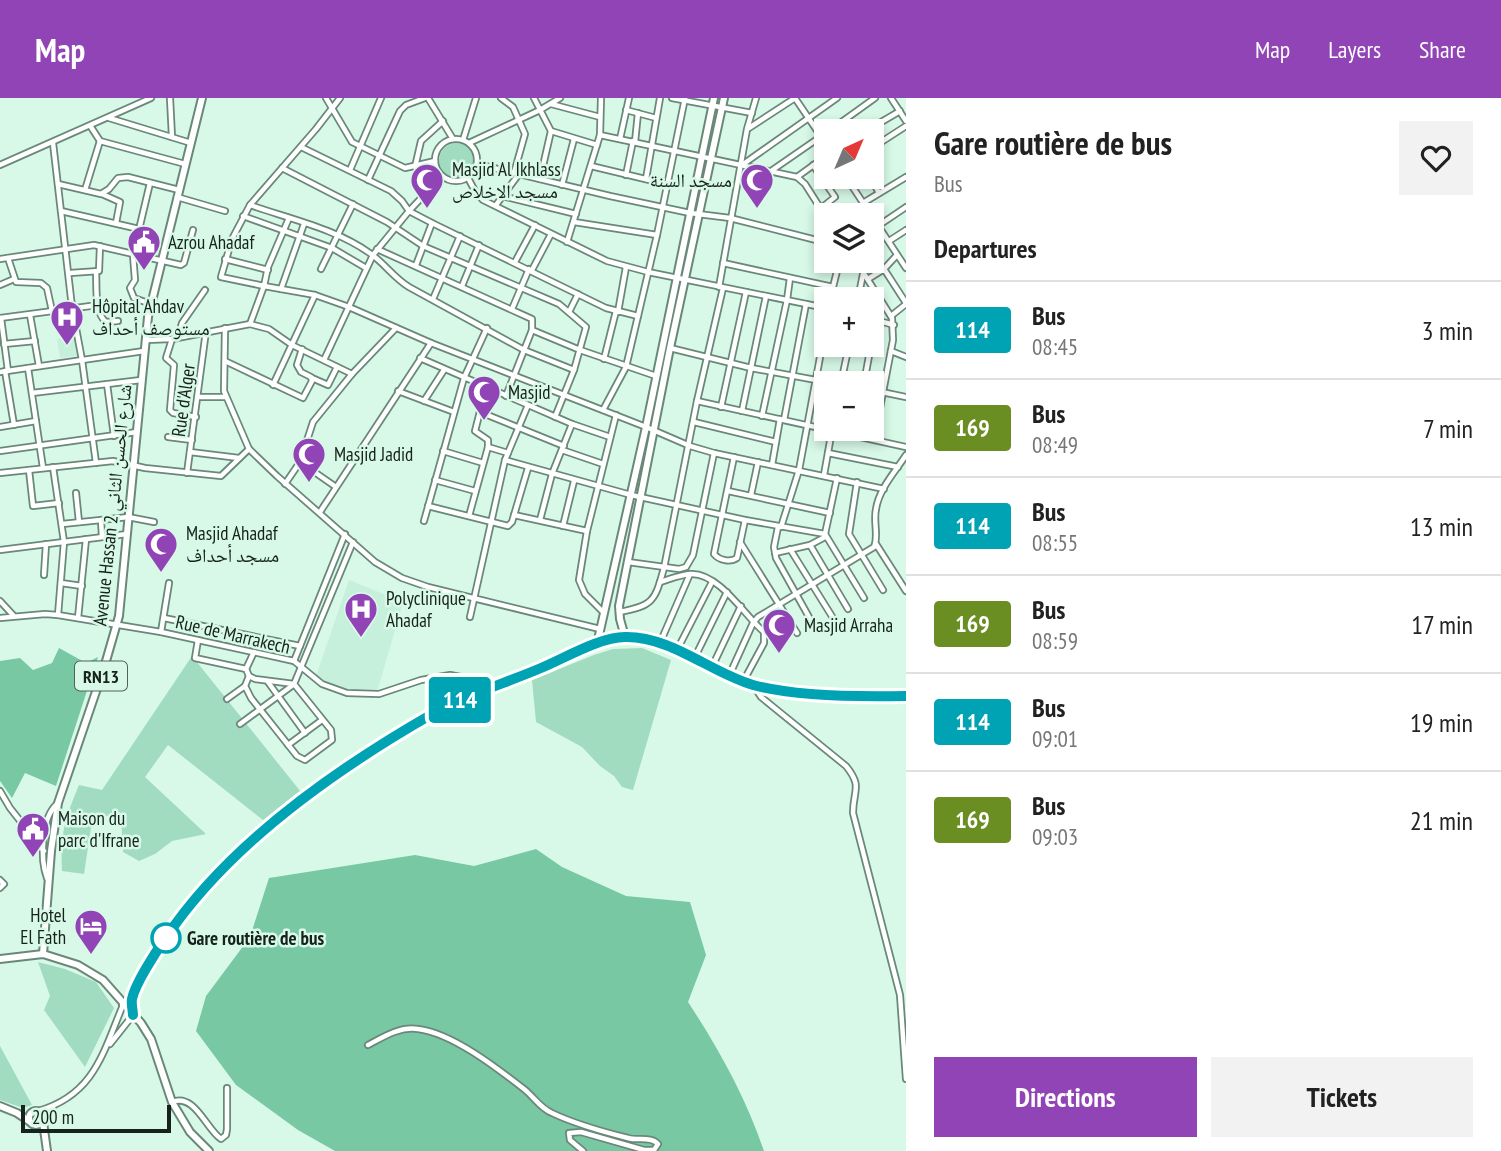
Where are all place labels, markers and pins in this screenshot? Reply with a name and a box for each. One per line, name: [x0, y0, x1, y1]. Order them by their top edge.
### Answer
place label: Masjid Al Ikhlass مسجد الاخلاص: [452, 157, 561, 203]
mosque icon: Masjid Al Ikhlass مسجد الاخلاص: [408, 161, 446, 210]
mosque icon: مسجد السنة: [738, 161, 776, 210]
place label: مسجد السنة: [650, 168, 732, 192]
public building icon: Azrou Ahadaf: [125, 223, 163, 272]
place label: Azrou Ahadaf: [168, 230, 255, 254]
place label: Hôpital Ahdav مستوصف أحداف: [92, 294, 210, 340]
hospital icon: Hôpital Ahdav مستوصف أحداف: [48, 298, 86, 347]
mosque icon: Masjid: [465, 373, 503, 422]
place label: Masjid: [508, 380, 551, 404]
mosque icon: Masjid Jadid: [290, 435, 328, 484]
place label: Masjid Jadid: [334, 442, 413, 466]
place label: Masjid Ahadaf مسجد أحداف: [186, 521, 279, 567]
mosque icon: Masjid Ahadaf مسجد أحداف: [142, 525, 180, 574]
place label: Polyclinique Ahadaf: [386, 586, 466, 632]
hospital icon: Polyclinique Ahadaf: [342, 590, 380, 639]
mosque icon: Masjid Arraha: [760, 606, 798, 655]
place label: Masjid Arraha: [804, 613, 893, 637]
place label: Maison du parc d'Ifrane: [58, 806, 140, 852]
public building icon: Maison du parc d'Ifrane: [14, 810, 52, 859]
place label: Hotel El Fath: [20, 903, 67, 949]
hotel icon: Hotel El Fath: [72, 907, 110, 956]
marker: Gare routière de bus: [151, 923, 181, 953]
place label: Gare routière de bus: [187, 926, 324, 950]

